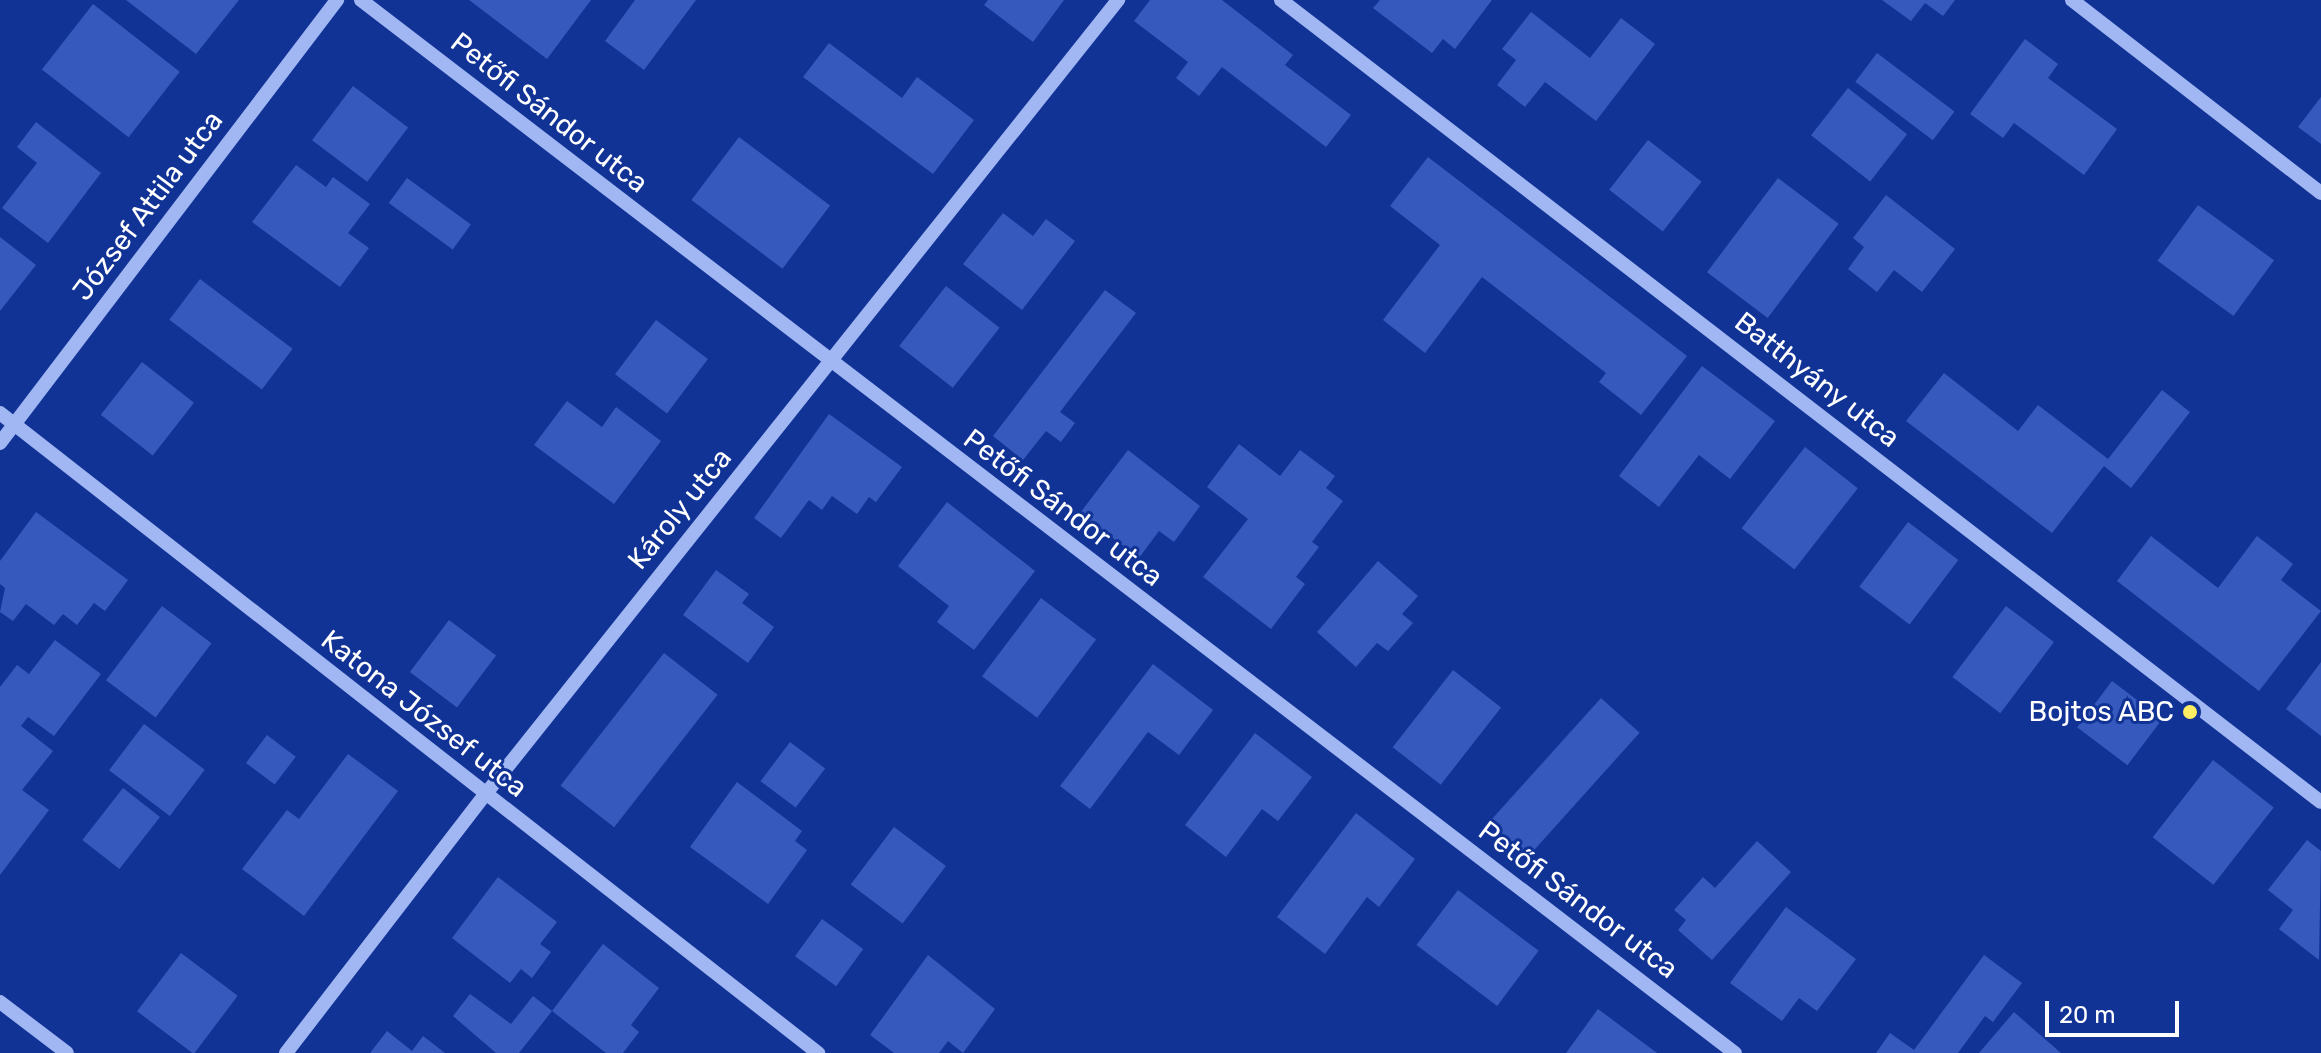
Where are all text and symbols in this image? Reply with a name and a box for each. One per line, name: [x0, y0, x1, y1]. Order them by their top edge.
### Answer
street label: Petőfi Sándor utca: [444, 26, 654, 200]
street label: József Attila utca: [65, 104, 231, 308]
street label: Batthyány utca: [1728, 305, 1906, 455]
street label: Petőfi Sándor utca: [957, 422, 1169, 594]
street label: Károly utca: [621, 442, 739, 576]
street label: Katona József utca: [314, 623, 534, 805]
place label: Bojtos ABC: [2028, 695, 2174, 729]
marker: Bojtos ABC: [2181, 703, 2199, 721]
street label: Petőfi Sándor utca: [1472, 814, 1684, 986]
scale bar: [2049, 985, 2183, 1035]
text: 20 m: [2059, 1001, 2116, 1029]

